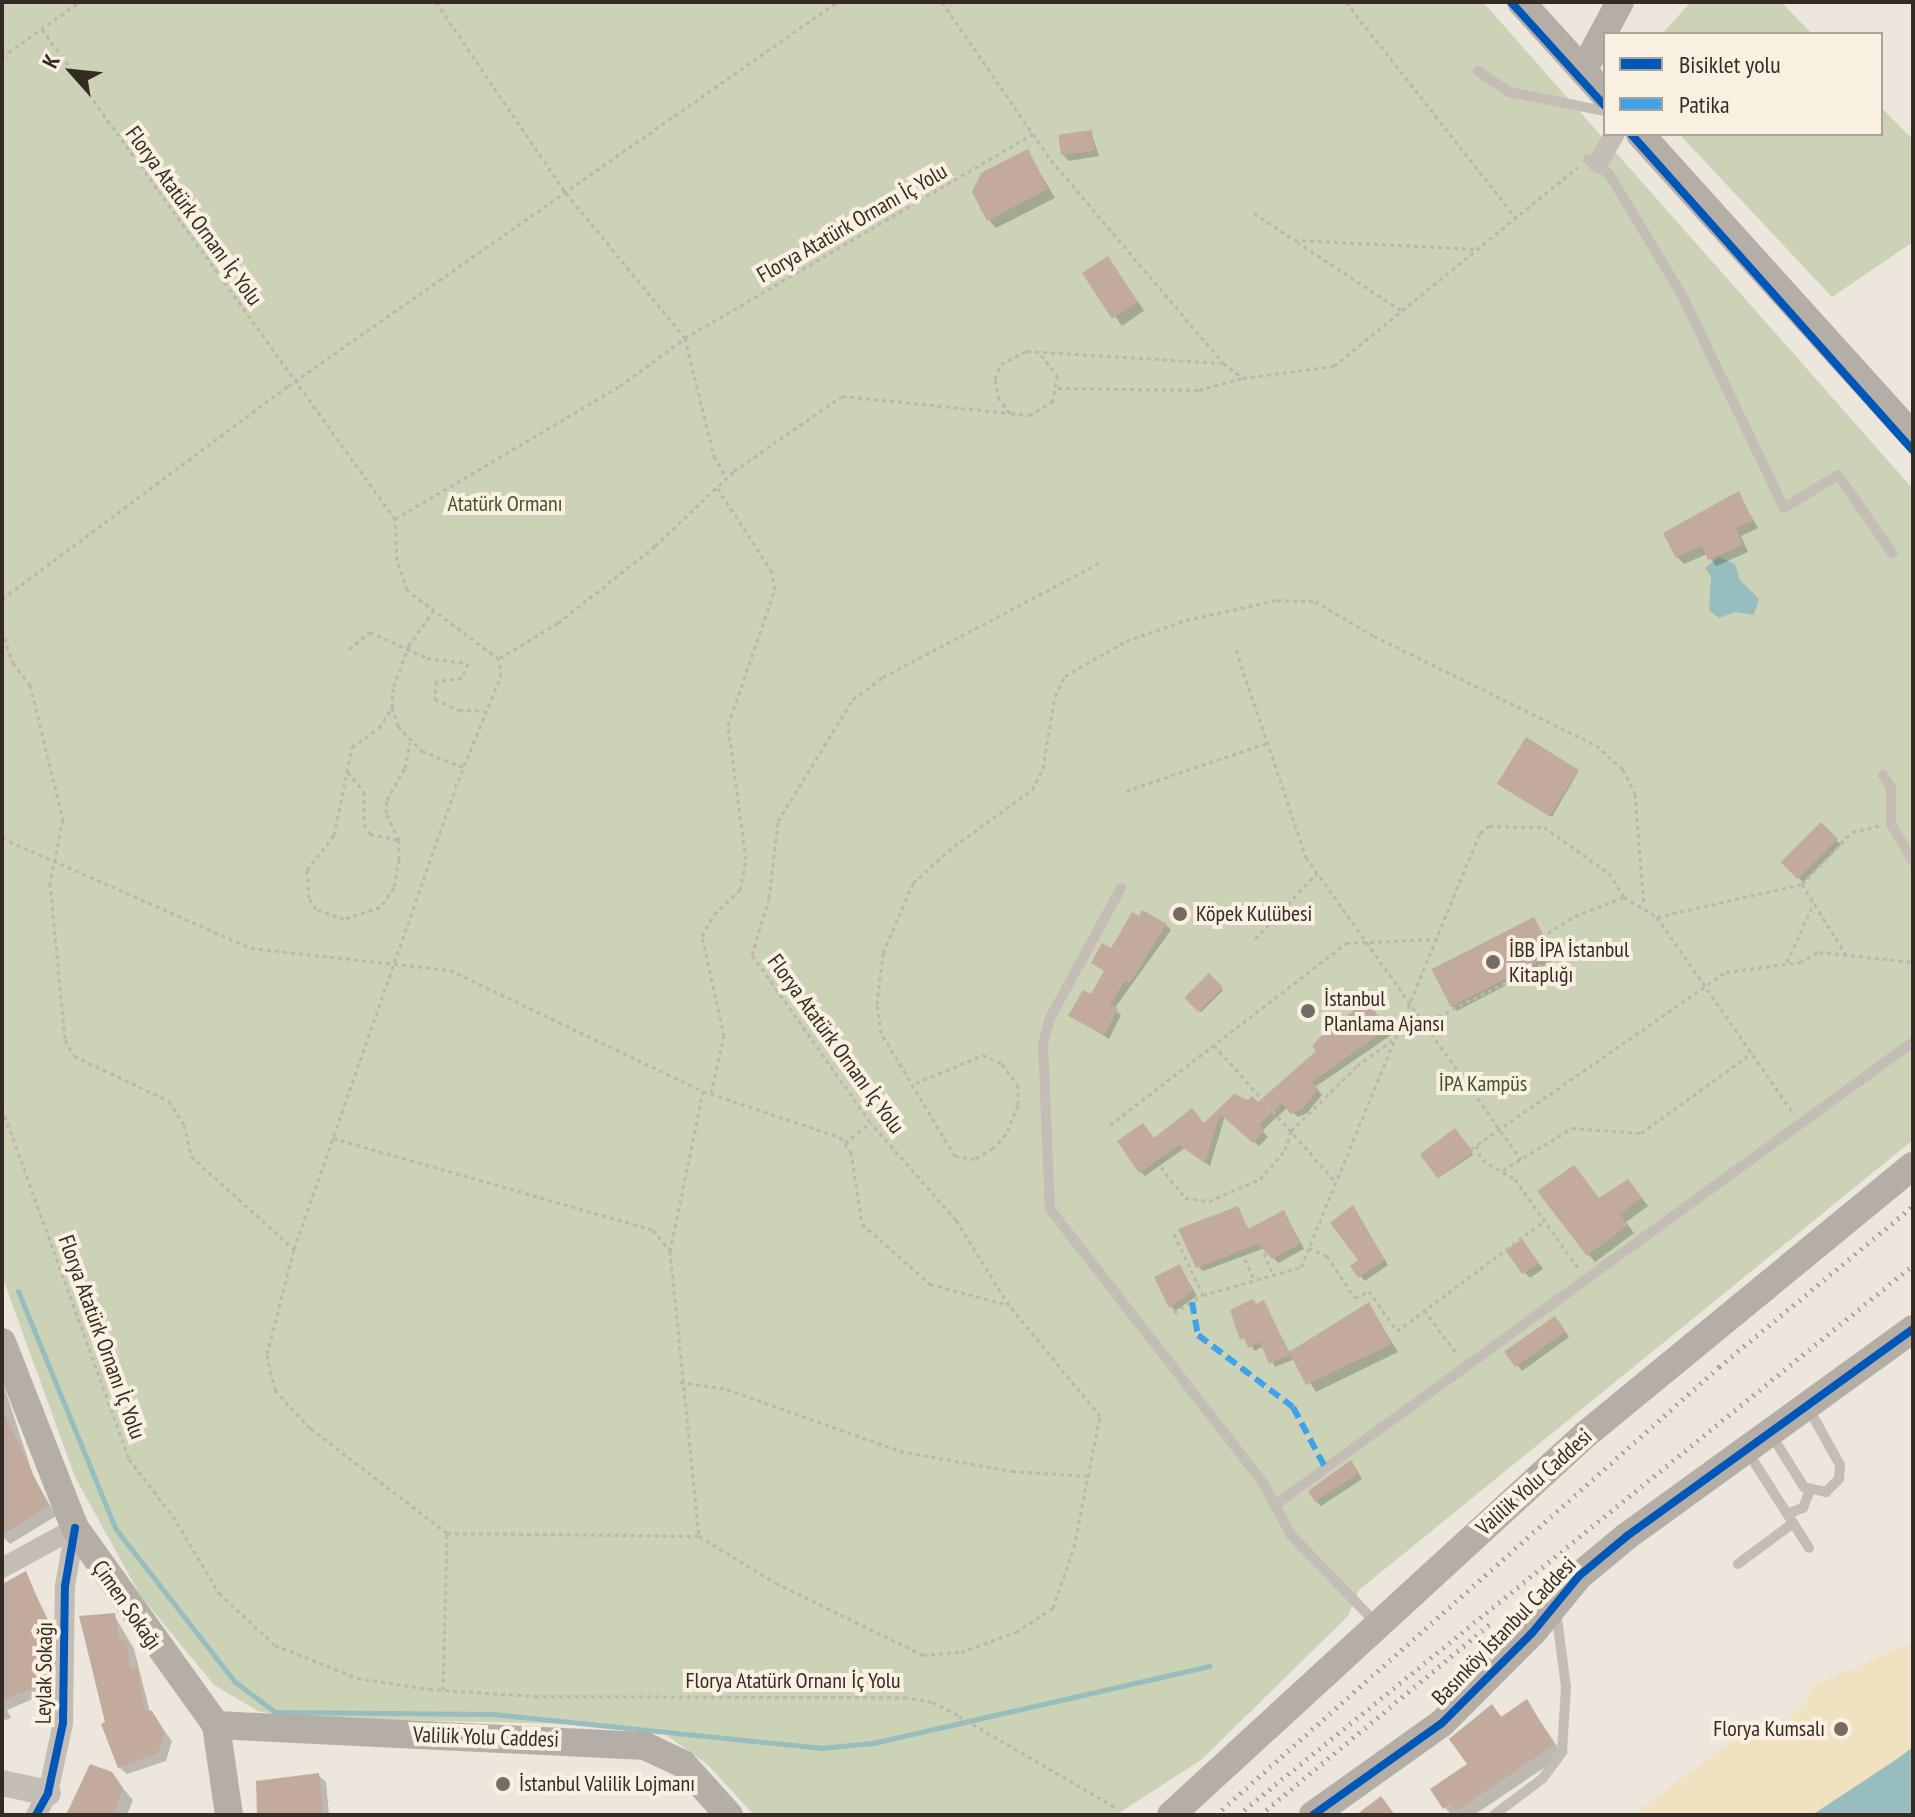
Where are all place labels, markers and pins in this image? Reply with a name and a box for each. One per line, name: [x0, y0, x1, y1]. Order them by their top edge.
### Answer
place label: Köpek Kulübesi: [1196, 901, 1313, 927]
marker: Köpek Kulübesi: [1171, 905, 1189, 923]
place label: İBB İPA İstanbul Kitaplığı: [1509, 936, 1630, 988]
marker: İBB İPA İstanbul Kitaplığı: [1484, 953, 1502, 971]
place label: İstanbul Planlama Ajansı: [1324, 985, 1445, 1036]
marker: İstanbul Planlama Ajansı: [1299, 1002, 1317, 1020]
place label: Florya Kumsalı: [1713, 1716, 1825, 1742]
marker: Florya Kumsalı: [1832, 1720, 1850, 1738]
place label: İstanbul Valilik Lojmanı: [519, 1771, 696, 1797]
marker: İstanbul Valilik Lojmanı: [494, 1775, 512, 1793]

